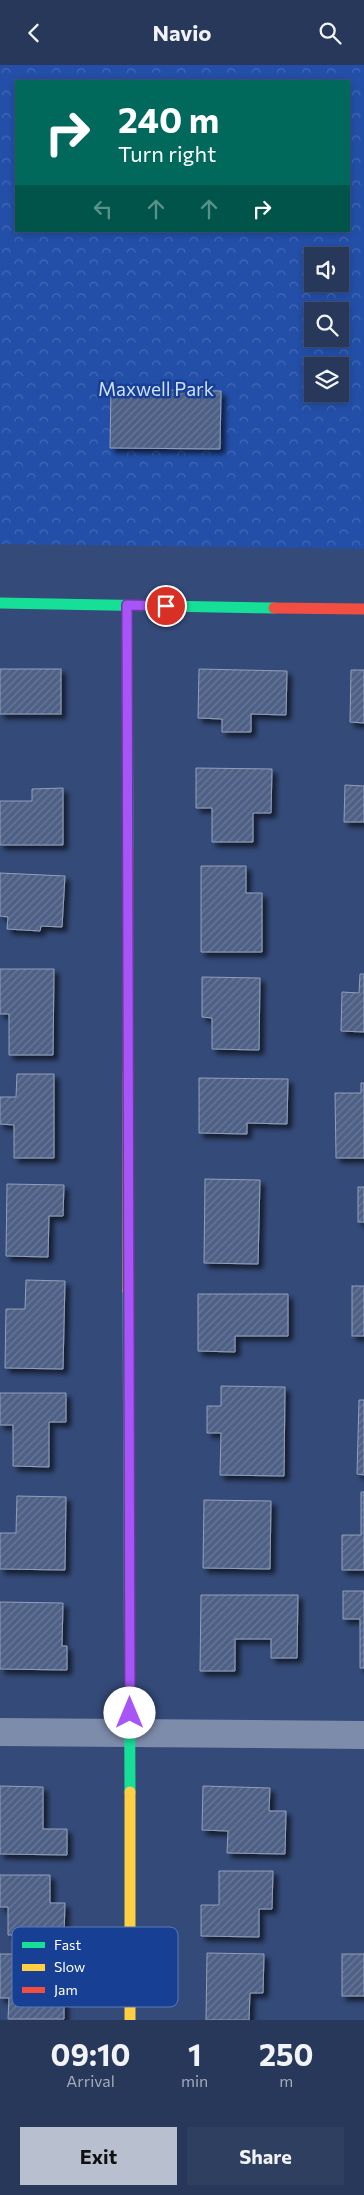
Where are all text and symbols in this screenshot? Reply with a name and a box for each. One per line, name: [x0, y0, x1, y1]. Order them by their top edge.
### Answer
icon: back: [20, 19, 48, 47]
text: Navio: [152, 19, 212, 46]
icon: search: [316, 19, 344, 47]
text: 240 m: [118, 97, 219, 140]
icon: right: [35, 100, 100, 165]
text: Turn right: [118, 140, 216, 167]
icon: left: [89, 195, 117, 223]
icon: ahead: [142, 195, 170, 223]
icon: ahead: [195, 195, 223, 223]
icon: right: [248, 195, 276, 223]
map controls: [304, 247, 349, 402]
button: sound: [304, 247, 349, 292]
button: search: [304, 302, 349, 347]
button: layers: [304, 357, 349, 402]
park label: Maxwell Park: [98, 377, 214, 400]
pin: [145, 585, 187, 627]
icon: arrive: [152, 592, 180, 620]
position arrow: [103, 1686, 155, 1738]
legend: [12, 1927, 178, 2007]
text: Fast: [54, 1936, 81, 1953]
text: Slow: [54, 1958, 85, 1975]
text: Jam: [54, 1981, 78, 1998]
text: 09:10: [51, 2035, 130, 2072]
text: 1: [188, 2035, 201, 2072]
text: 250: [259, 2035, 313, 2072]
text: Arrival: [66, 2071, 115, 2090]
text: min: [181, 2071, 208, 2090]
text: m: [279, 2071, 293, 2090]
button: Exit: [20, 2127, 177, 2185]
button: Share: [187, 2127, 344, 2185]

